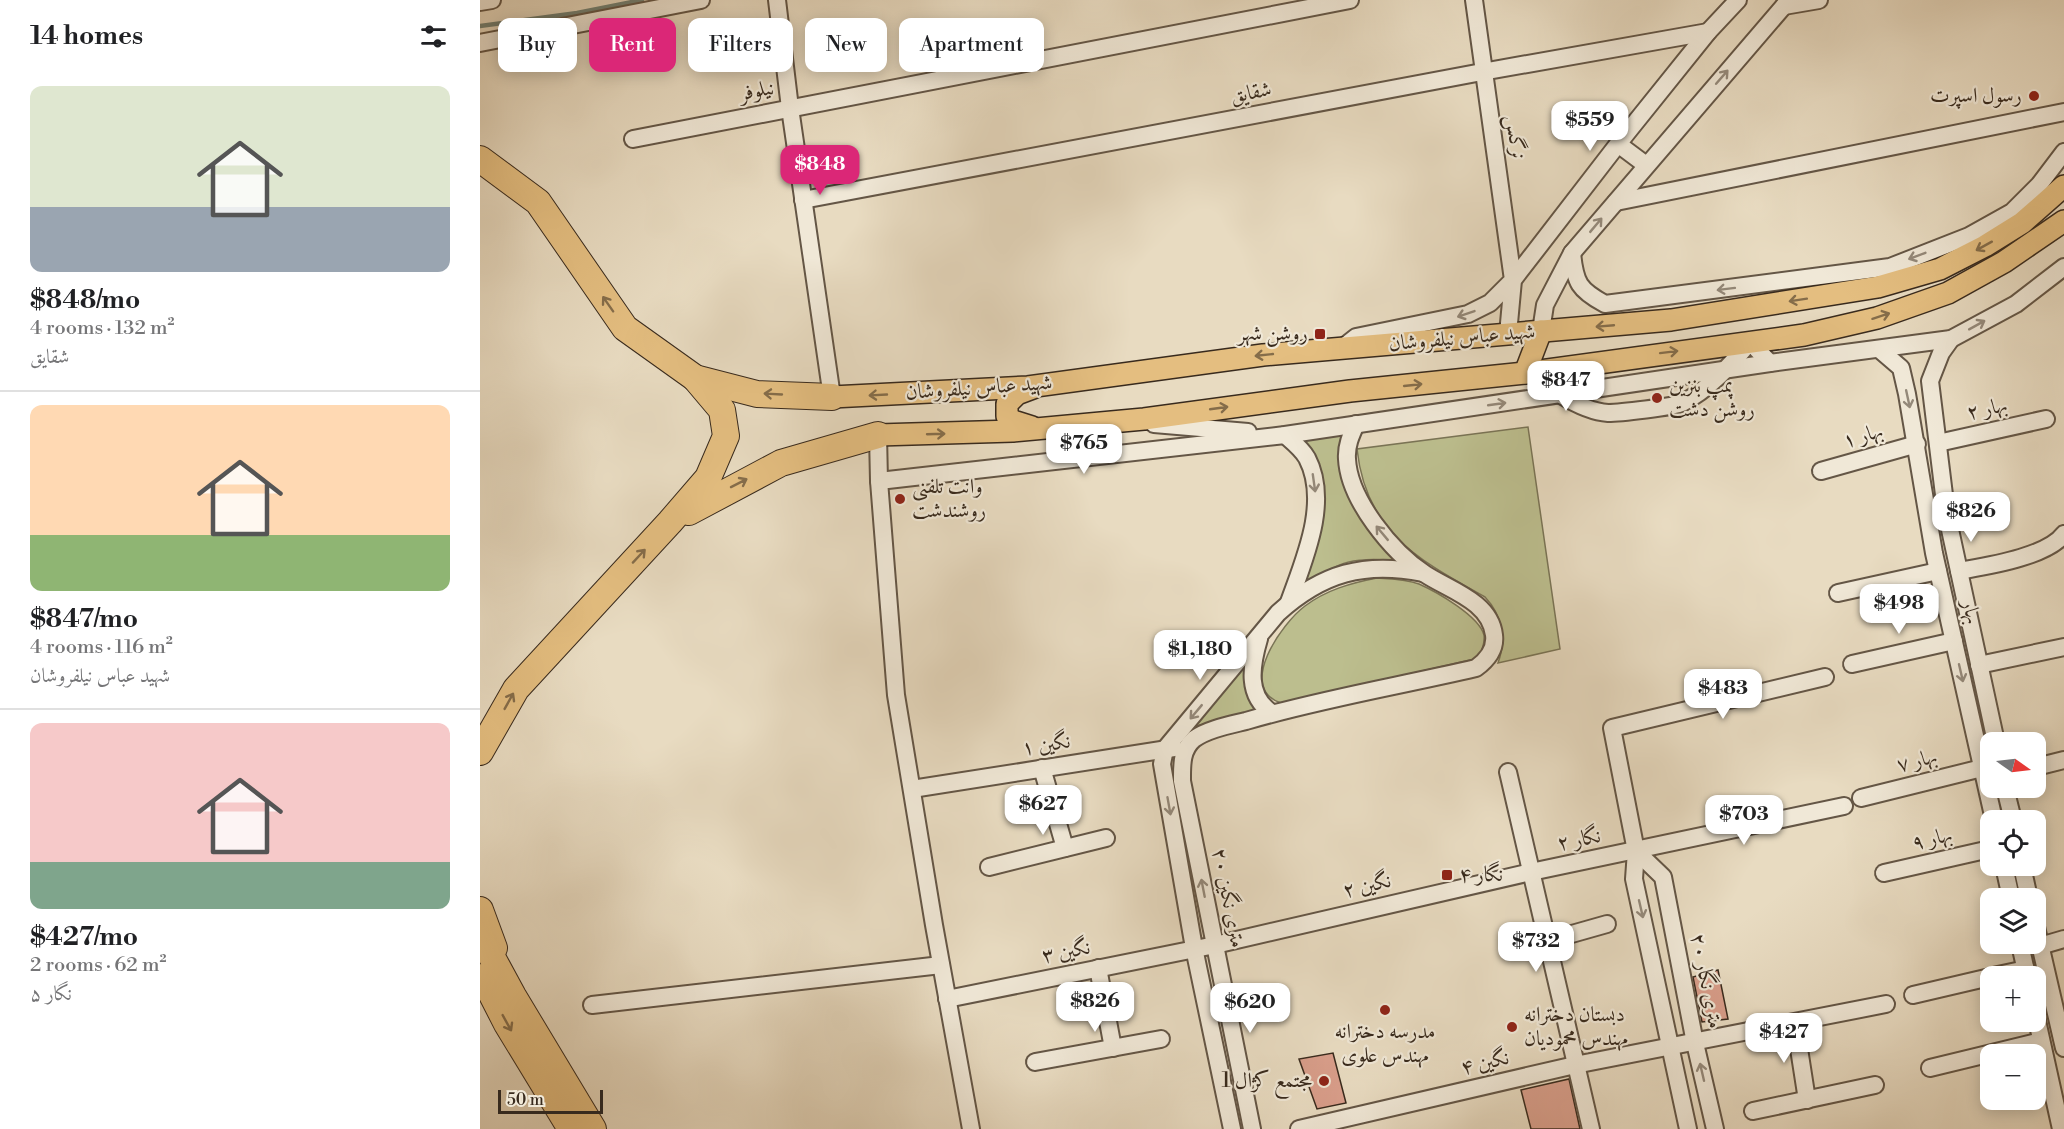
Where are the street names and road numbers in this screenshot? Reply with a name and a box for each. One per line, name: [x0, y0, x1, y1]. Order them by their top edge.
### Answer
street label: نیلوفر: [736, 75, 777, 107]
street label: شقایق: [1228, 76, 1274, 110]
street label: نرگس: [1499, 113, 1531, 161]
street label: شهید عباس نیلفروشان: [1388, 319, 1536, 357]
street label: شهید عباس نیلفروشان: [905, 370, 1053, 406]
street label: بهار ۲: [1964, 392, 2010, 426]
street label: بهار ۱: [1840, 418, 1886, 454]
street label: بهار: [1955, 595, 1986, 627]
street label: نگین ۱: [1020, 727, 1072, 762]
street label: بهار ۷: [1894, 743, 1940, 779]
street label: نگار ۲: [1555, 822, 1603, 857]
street label: بهار ۹: [1909, 822, 1955, 856]
street label: ۲۰ متری نگین: [1206, 846, 1251, 950]
street label: نگین ۲: [1340, 867, 1394, 904]
street label: ۲۰ متری نگار: [1684, 931, 1729, 1031]
street label: نگین ۳: [1039, 934, 1093, 969]
street label: نگین ۴: [1458, 1044, 1512, 1081]

